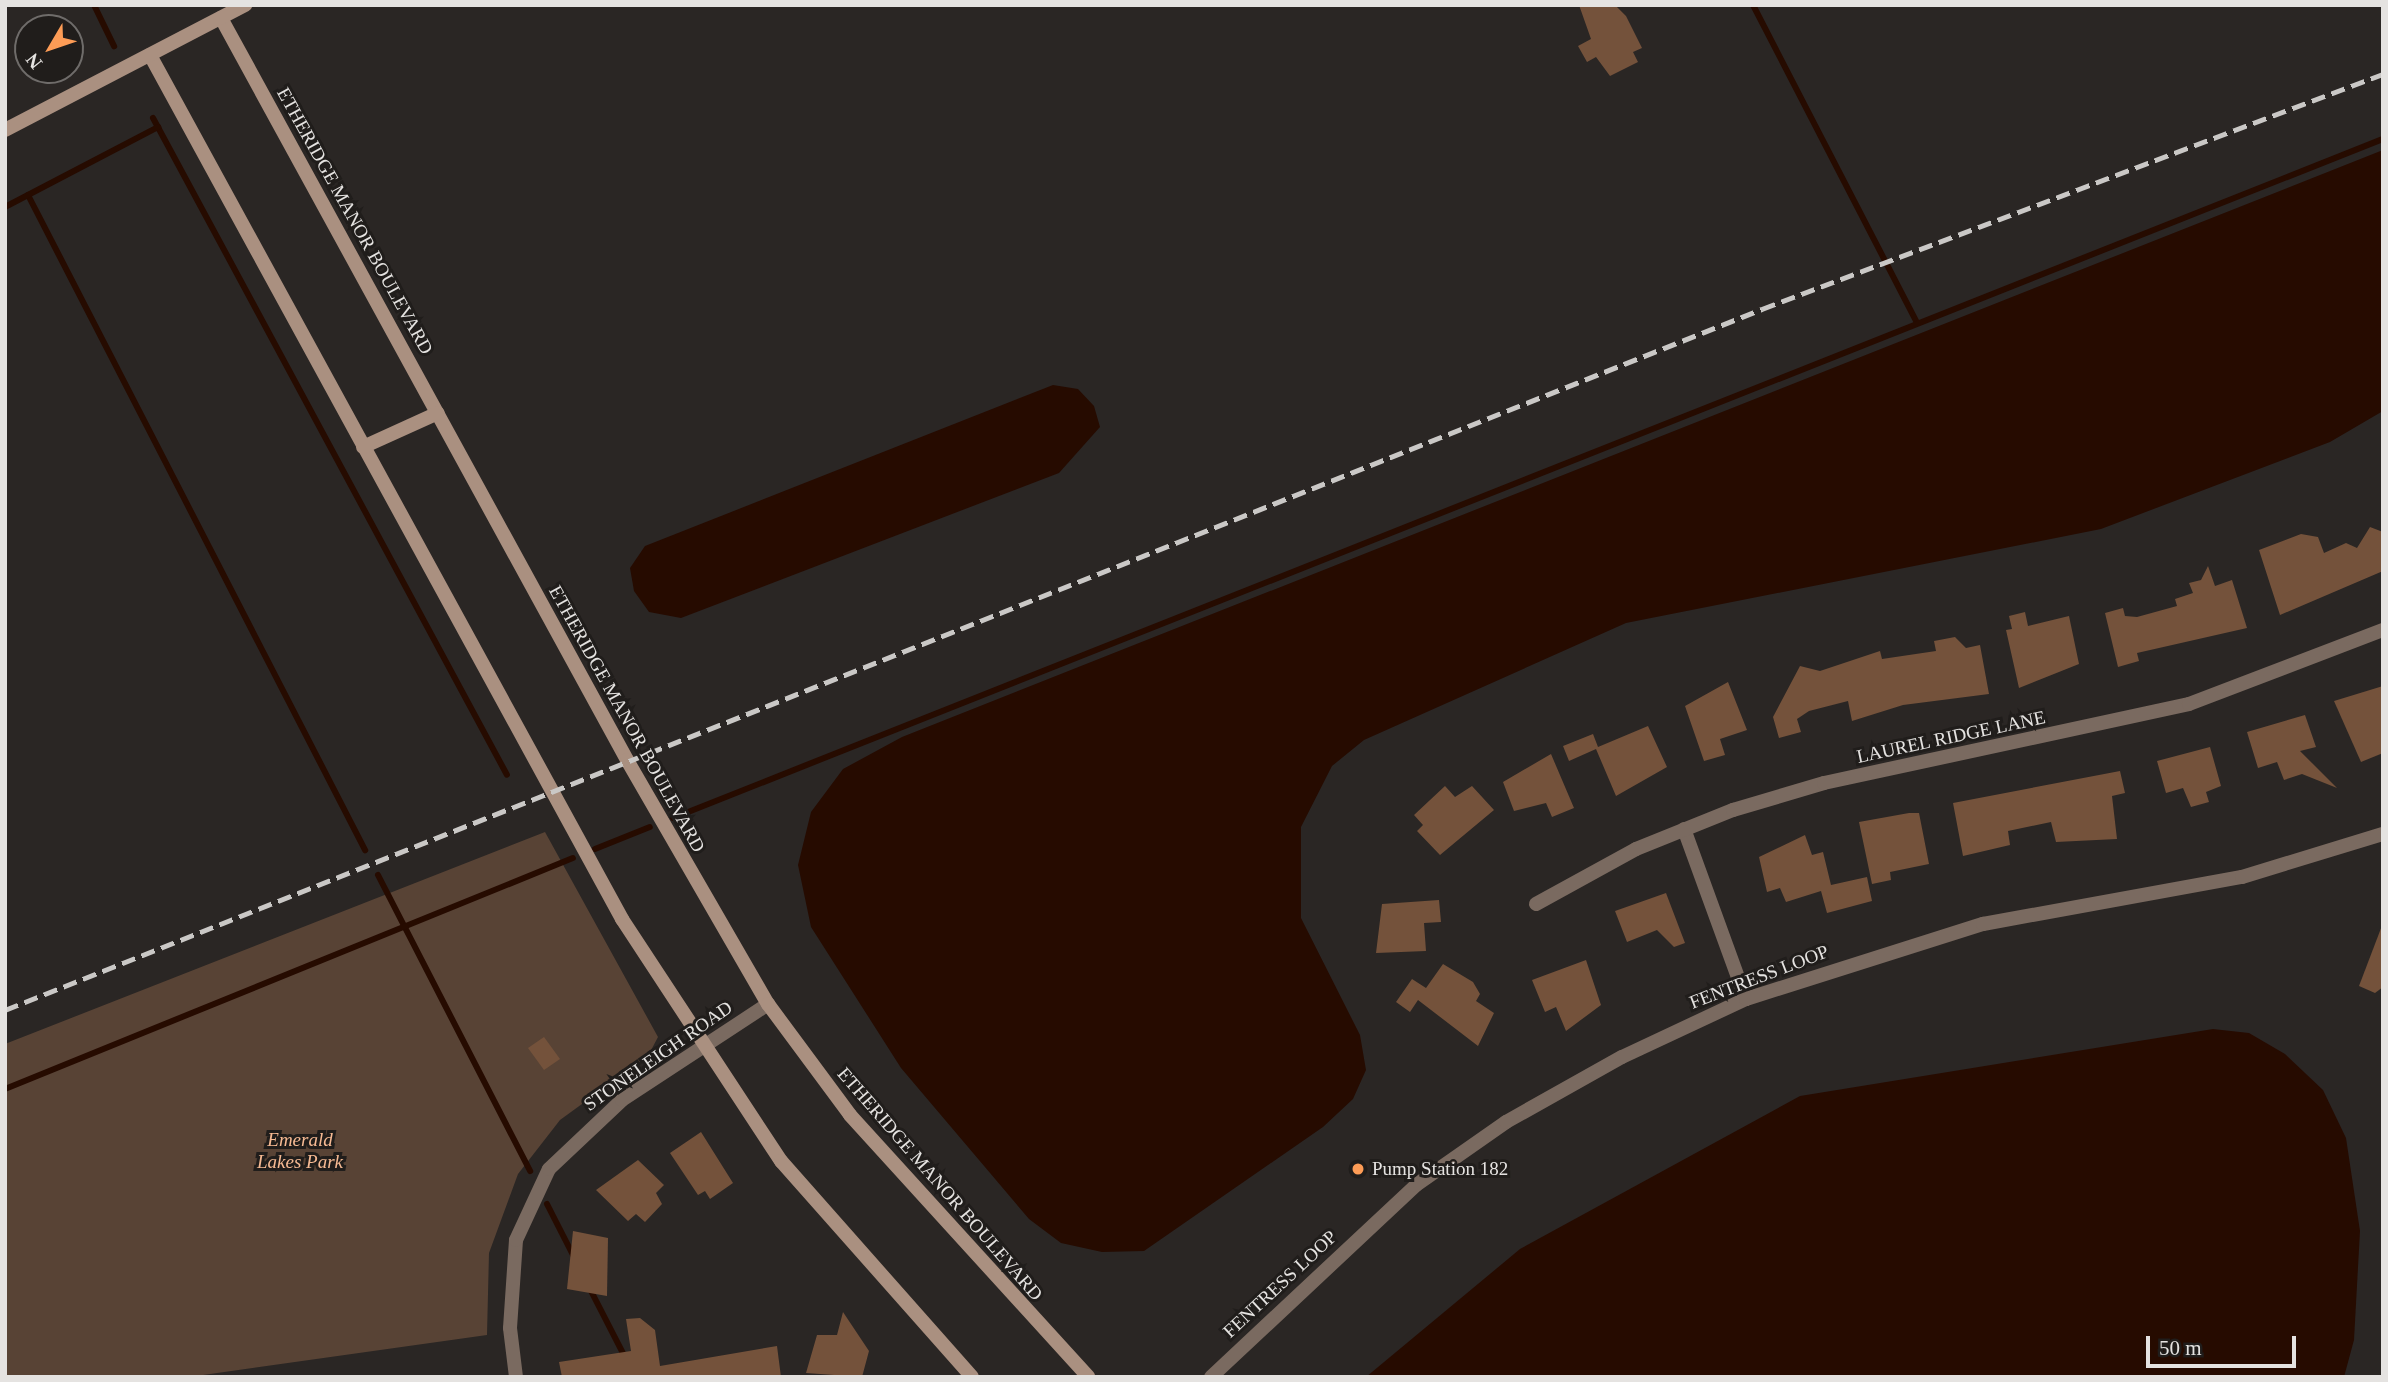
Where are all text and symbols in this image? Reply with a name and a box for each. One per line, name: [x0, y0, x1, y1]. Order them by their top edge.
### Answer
north arrow: [14, 14, 84, 84]
text: N: [21, 49, 46, 73]
street label: ETHERIDGE MANOR BOULEVARD: [272, 84, 438, 358]
street label: ETHERIDGE MANOR BOULEVARD: [544, 582, 710, 856]
street label: LAUREL RIDGE LANE: [1854, 706, 2048, 768]
street label: FENTRESS LOOP: [1686, 940, 1832, 1014]
street label: STONELEIGH ROAD: [579, 996, 737, 1116]
street label: ETHERIDGE MANOR BOULEVARD: [832, 1063, 1048, 1305]
park label: Emerald Lakes Park: [257, 1129, 343, 1173]
place label: Pump Station 182: [1372, 1158, 1508, 1180]
marker: Pump Station 182: [1350, 1161, 1366, 1177]
street label: FENTRESS LOOP: [1218, 1225, 1342, 1343]
scale bar: [2150, 1322, 2300, 1366]
text: 50 m: [2159, 1336, 2202, 1360]

